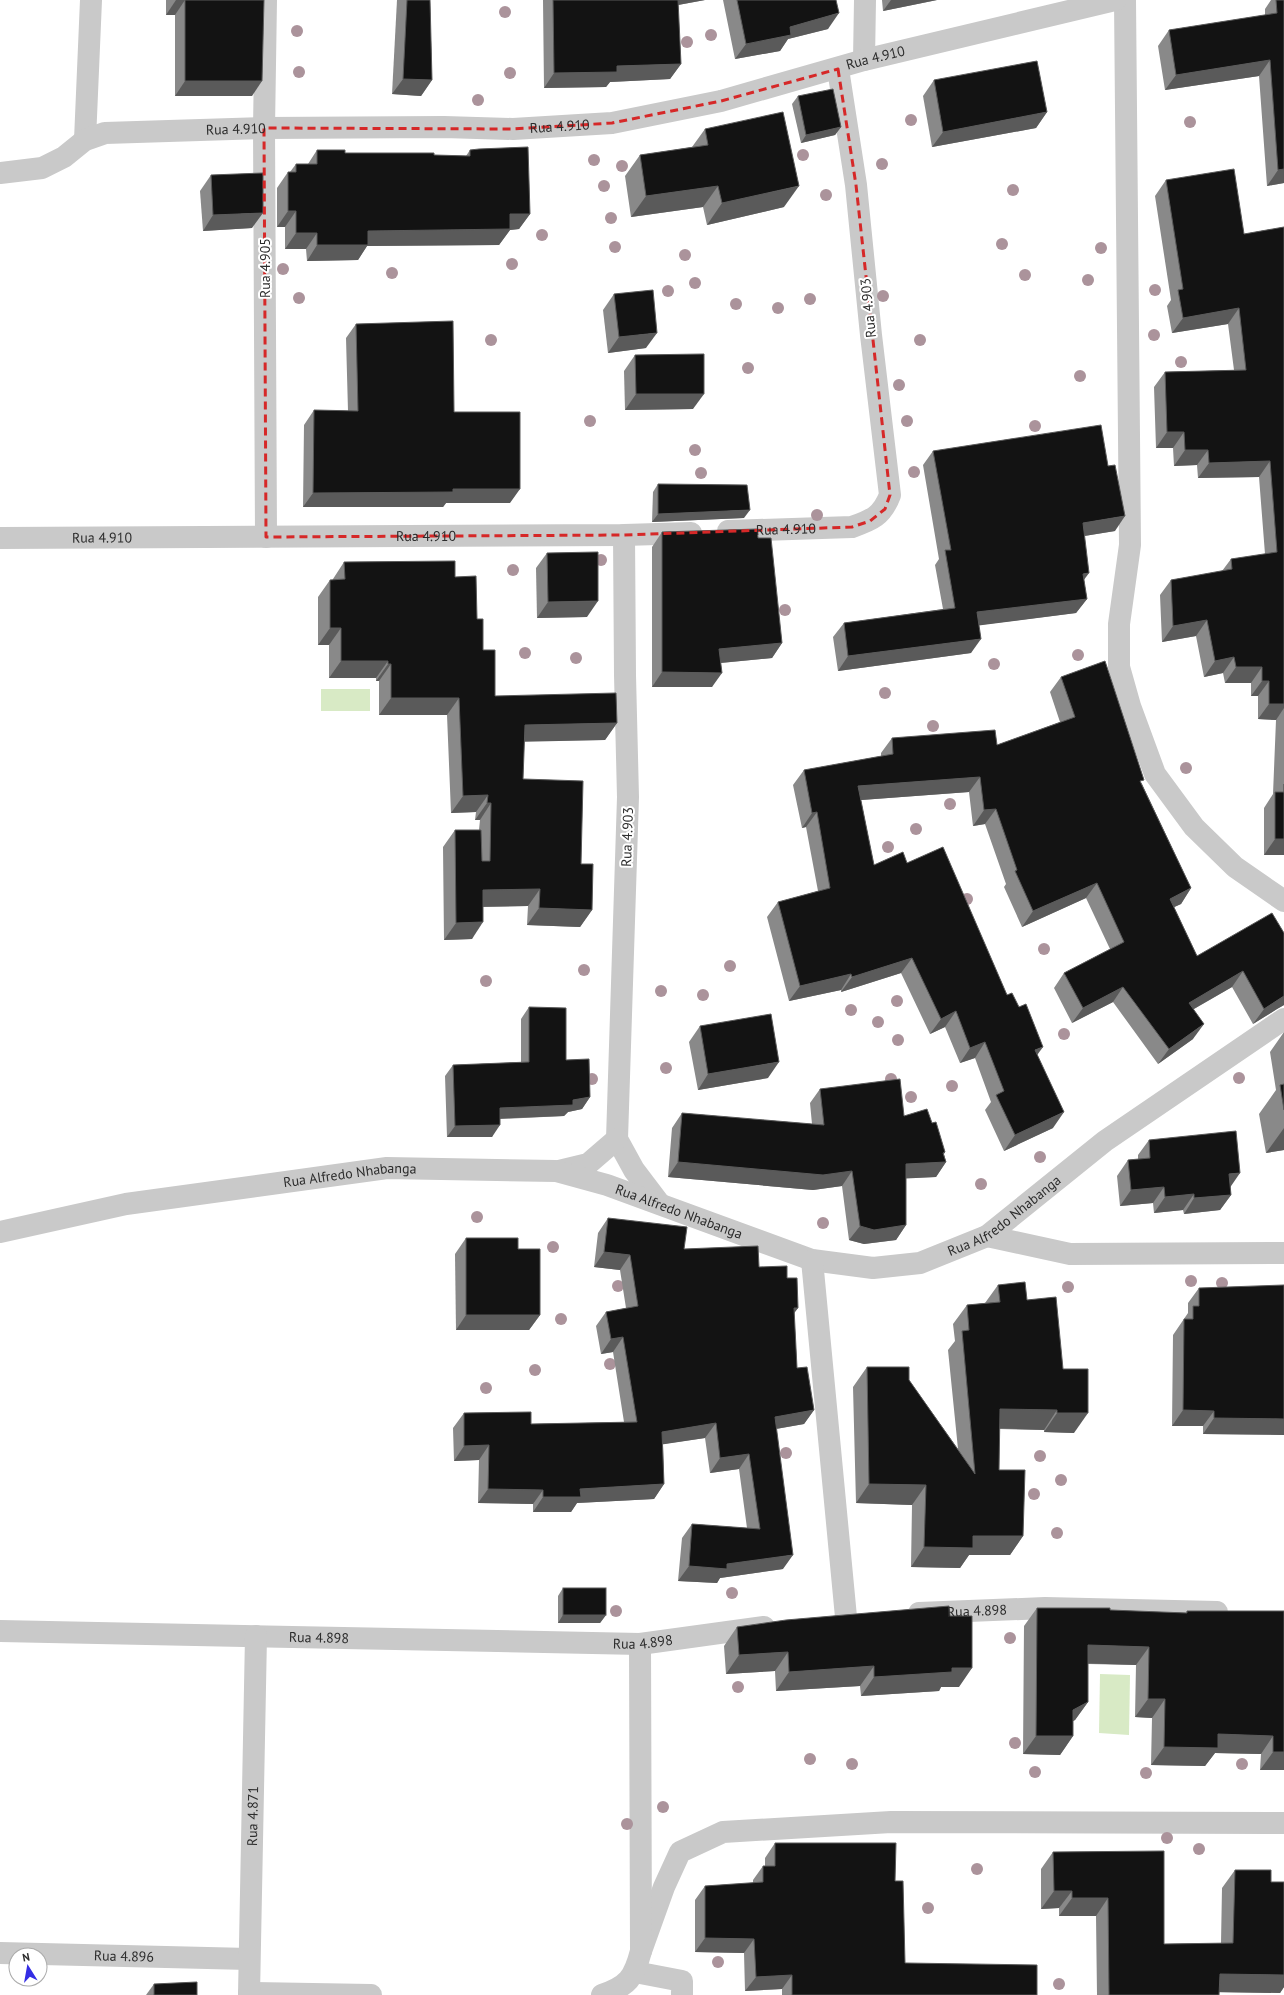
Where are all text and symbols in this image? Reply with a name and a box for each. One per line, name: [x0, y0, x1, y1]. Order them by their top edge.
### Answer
street label: Rua 4.910: [844, 41, 907, 74]
street label: Rua 4.910: [529, 115, 591, 137]
street label: Rua 4.910: [206, 119, 266, 139]
street label: Rua 4.905: [256, 238, 274, 298]
street label: Rua 4.903: [856, 277, 880, 339]
street label: Rua 4.910: [756, 519, 817, 539]
street label: Rua 4.910: [396, 527, 456, 545]
street label: Rua 4.910: [72, 528, 132, 547]
street label: Rua 4.903: [617, 807, 637, 867]
street label: Rua Alfredo Nhabanga: [282, 1159, 417, 1191]
street label: Rua Alfredo Nhabanga: [945, 1171, 1065, 1260]
street label: Rua Alfredo Nhabanga: [613, 1180, 745, 1243]
street label: Rua 4.898: [947, 1601, 1007, 1621]
street label: Rua 4.898: [289, 1628, 349, 1647]
street label: Rua 4.898: [613, 1631, 674, 1653]
street label: Rua 4.871: [243, 1786, 262, 1846]
street label: Rua 4.896: [94, 1946, 154, 1966]
north arrow: [8, 1947, 48, 1987]
text: N: [21, 1950, 31, 1965]

